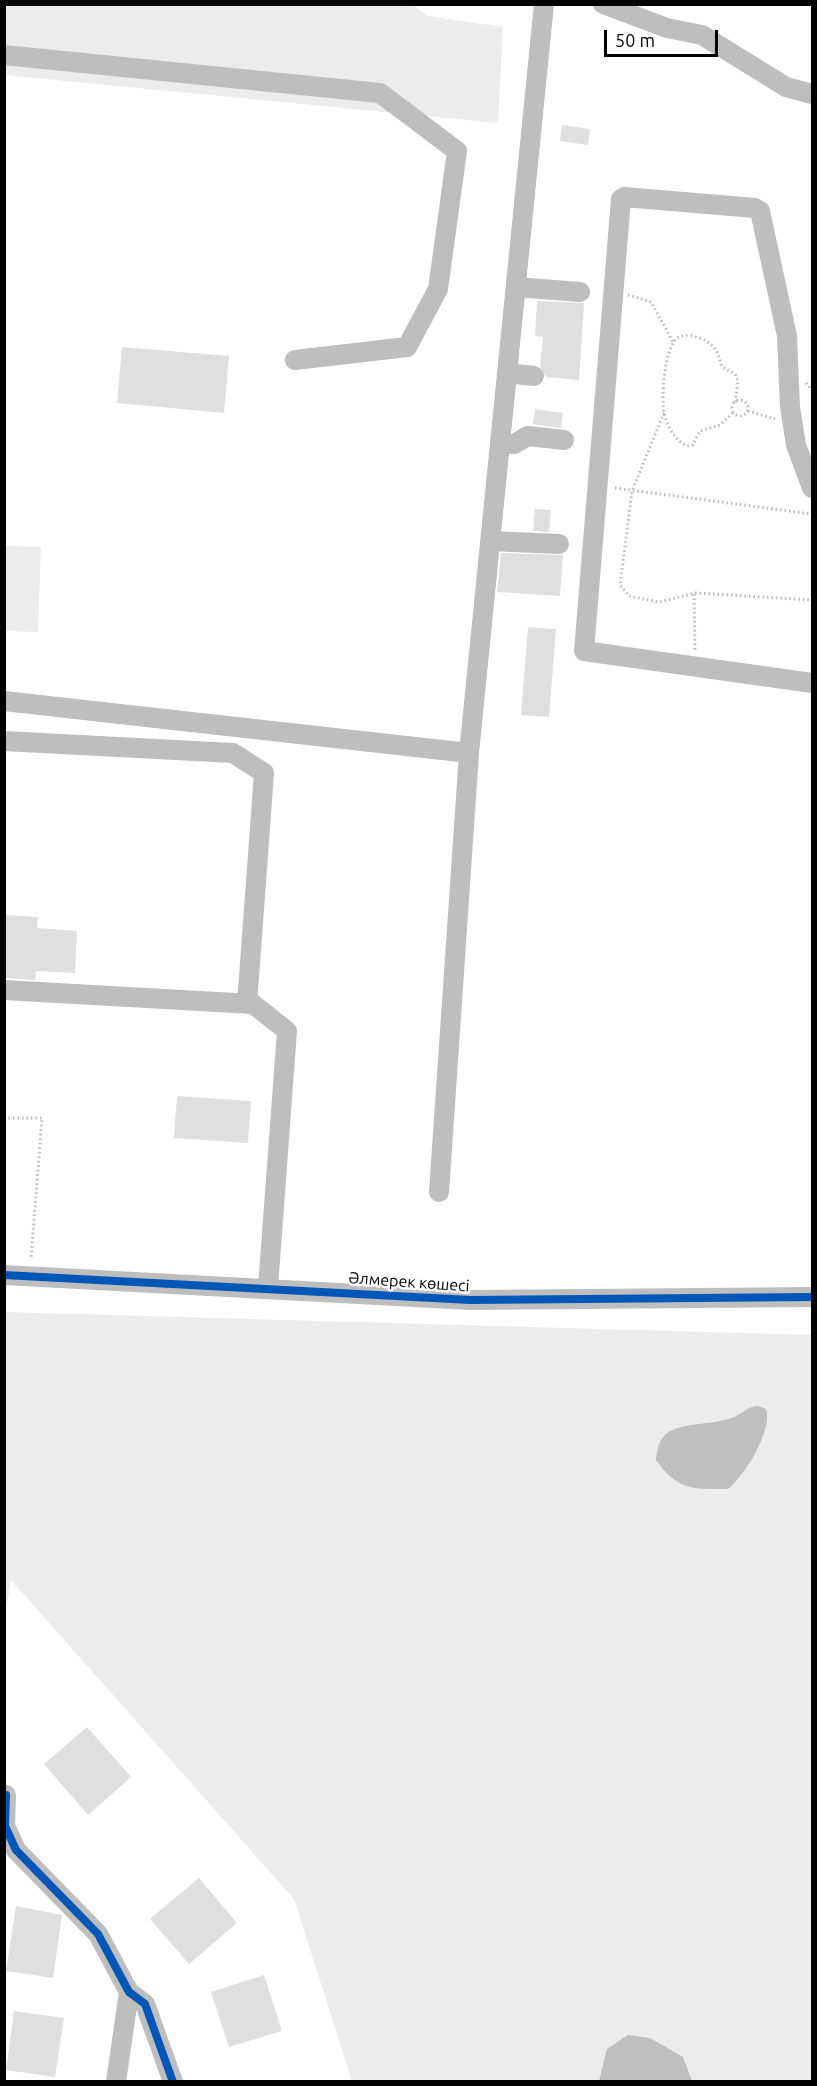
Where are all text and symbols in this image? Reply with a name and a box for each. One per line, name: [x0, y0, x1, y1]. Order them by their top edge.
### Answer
scale bar: [607, 18, 721, 56]
text: 50 m: [615, 30, 655, 50]
street label: Әлмерек көшесі: [348, 1268, 470, 1296]

